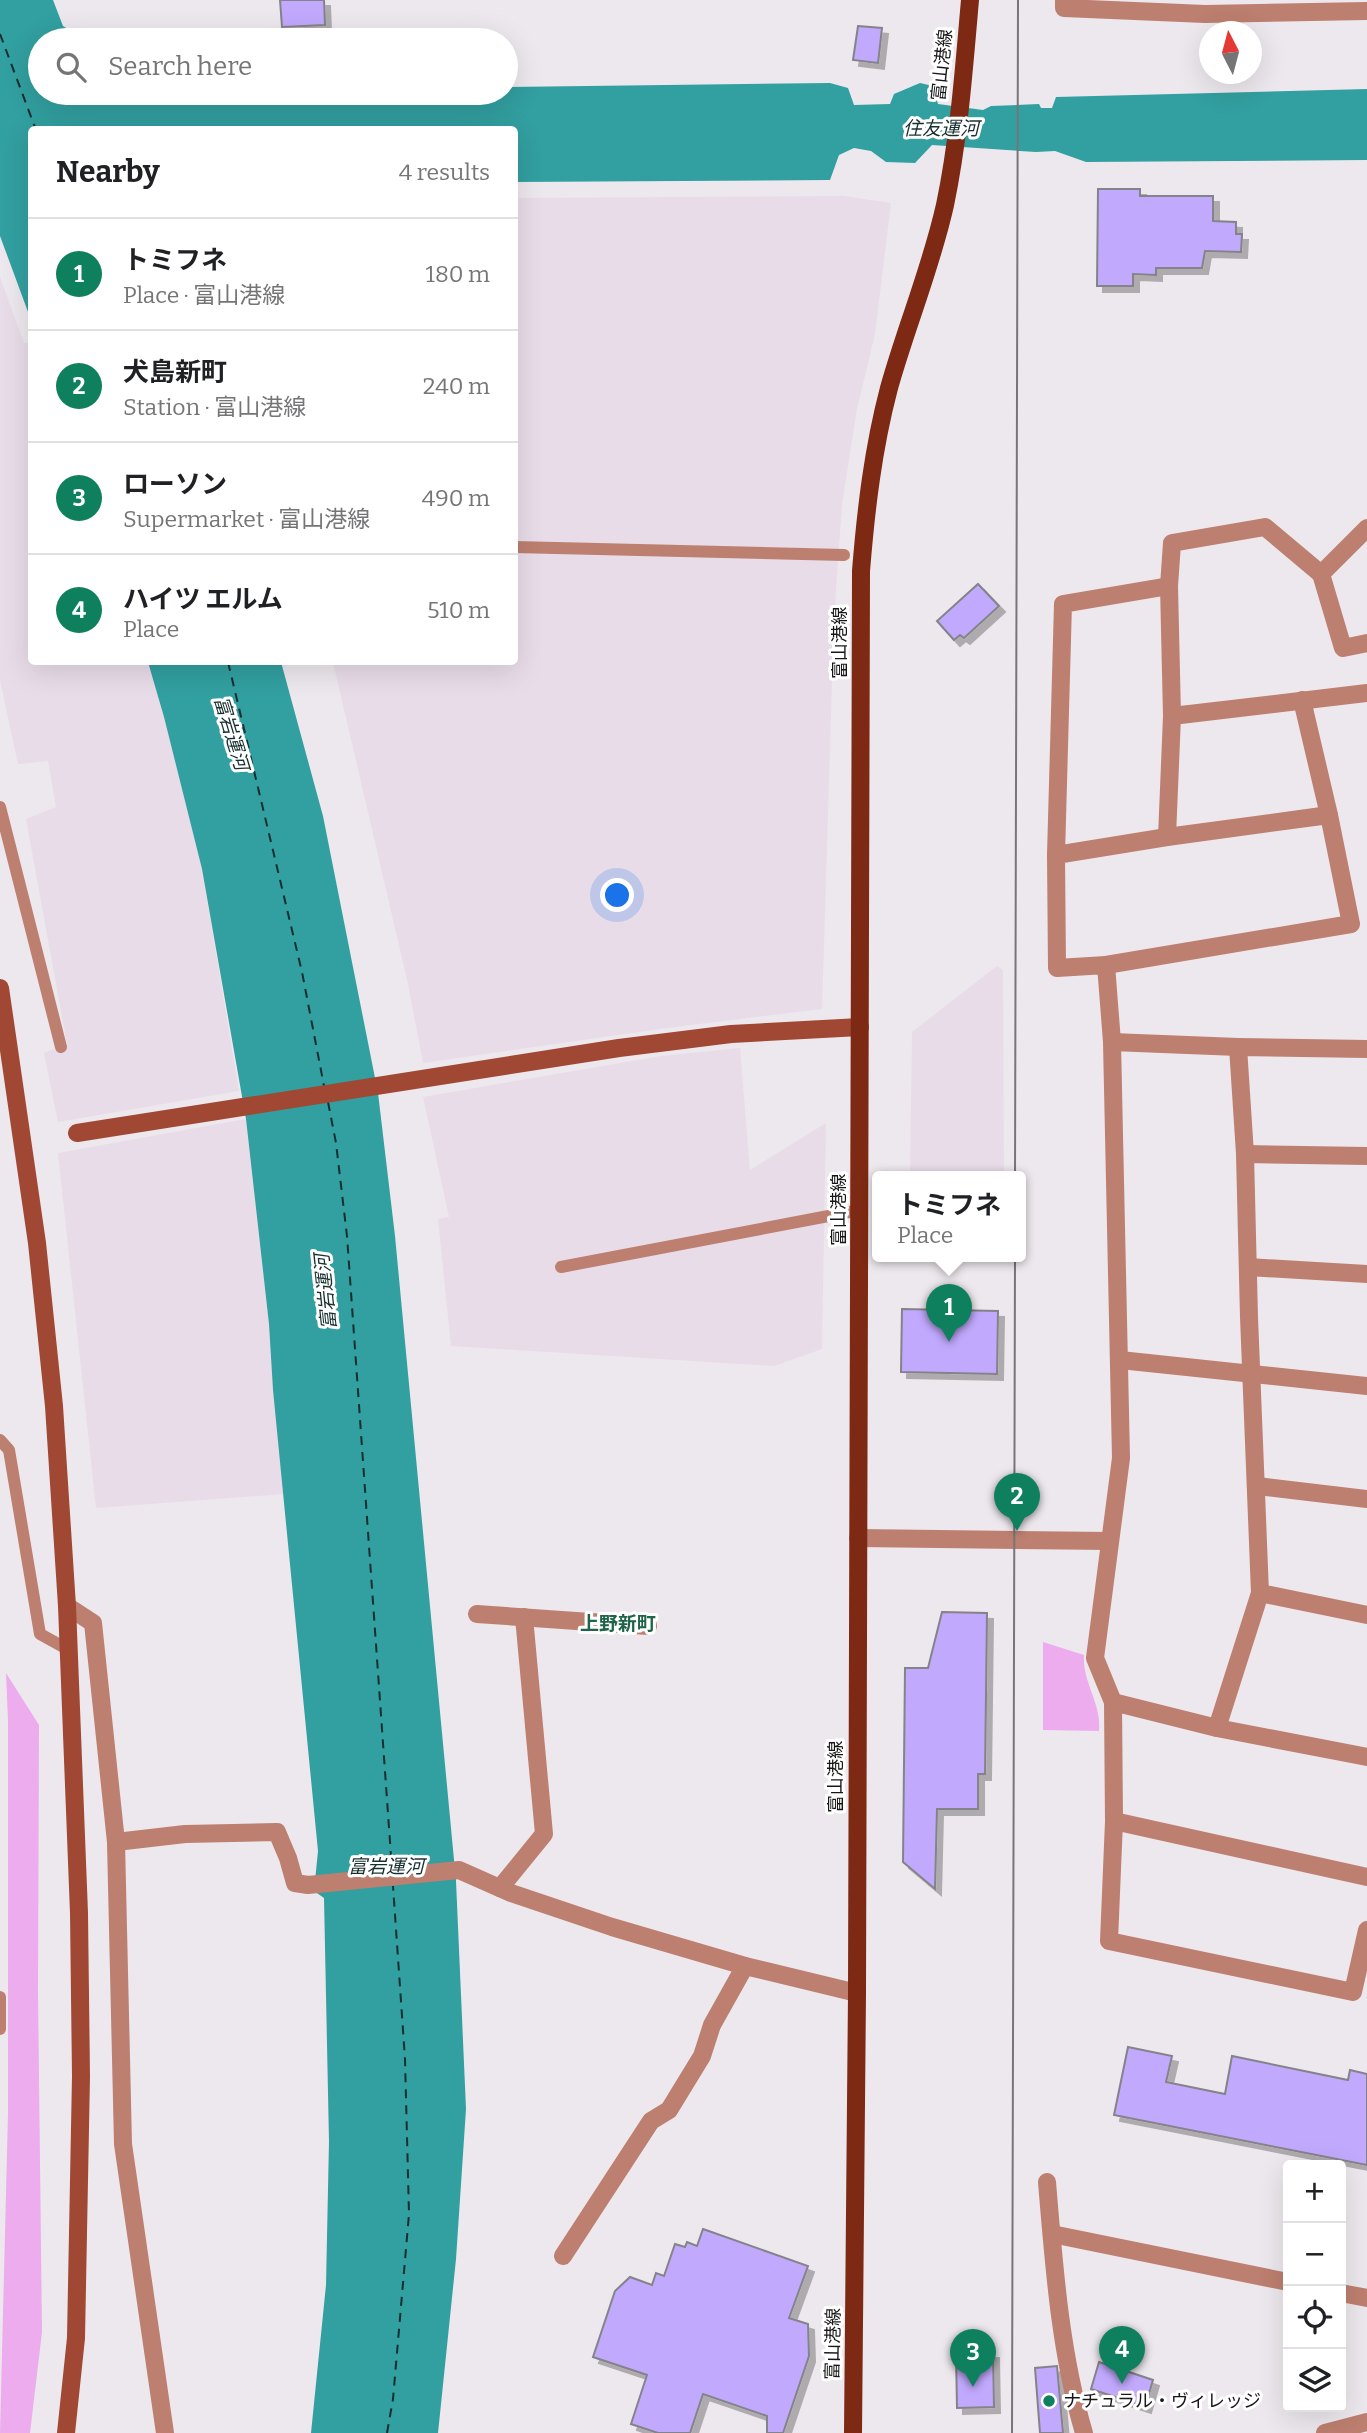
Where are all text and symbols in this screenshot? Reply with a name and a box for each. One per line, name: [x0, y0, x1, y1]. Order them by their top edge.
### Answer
north arrow: [1199, 21, 1262, 84]
search box: [28, 28, 518, 105]
street label: 富山港線: [927, 28, 957, 102]
icon: search: [52, 48, 90, 86]
text: Search here: [108, 51, 252, 82]
water label: 住友運河: [903, 117, 983, 140]
text: Nearby: [56, 154, 160, 190]
text: 4 results: [399, 158, 490, 186]
text: トミフネ: [123, 245, 227, 276]
text: 1: [74, 260, 84, 288]
text: 180 m: [426, 260, 490, 288]
text: Place · 富山港線: [123, 281, 285, 309]
text: 犬島新町: [123, 357, 227, 388]
text: 2: [73, 372, 85, 400]
text: 240 m: [423, 372, 490, 400]
text: Station · 富山港線: [123, 393, 306, 421]
text: ローソン: [123, 469, 227, 500]
text: 3: [72, 484, 86, 512]
text: 490 m: [422, 484, 490, 512]
text: Supermarket · 富山港線: [123, 505, 370, 533]
text: ハイツ エルム: [123, 584, 283, 615]
text: 4: [72, 596, 86, 624]
text: 510 m: [427, 596, 490, 624]
street label: 富山港線: [829, 607, 851, 679]
text: Place: [123, 615, 179, 643]
water label: 富岩運河: [209, 693, 255, 777]
your location: [600, 878, 634, 912]
popup: [872, 1171, 1026, 1262]
street label: 富山港線: [828, 1174, 850, 1246]
text: トミフネ: [897, 1190, 1001, 1221]
text: Place: [897, 1221, 953, 1249]
water label: 富岩運河: [310, 1249, 341, 1331]
pin: 1: [926, 1284, 972, 1342]
pin: 2: [994, 1473, 1040, 1531]
district label: 上野新町: [580, 1612, 656, 1635]
street label: 富山港線: [825, 1741, 847, 1813]
water label: 富岩運河: [348, 1855, 428, 1878]
map controls: [1283, 2160, 1346, 2412]
button: +: [1283, 2160, 1346, 2223]
button: −: [1283, 2223, 1346, 2286]
button: locate: [1283, 2286, 1346, 2349]
street label: 富山港線: [821, 2308, 845, 2380]
pin: 4: [1099, 2326, 1145, 2384]
pin: 3: [950, 2329, 996, 2387]
button: layers: [1283, 2349, 1346, 2412]
place label: ナチュラル・ヴィレッジ: [1063, 2390, 1261, 2412]
marker: ナチュラル・ヴィレッジ: [1041, 2393, 1057, 2409]

